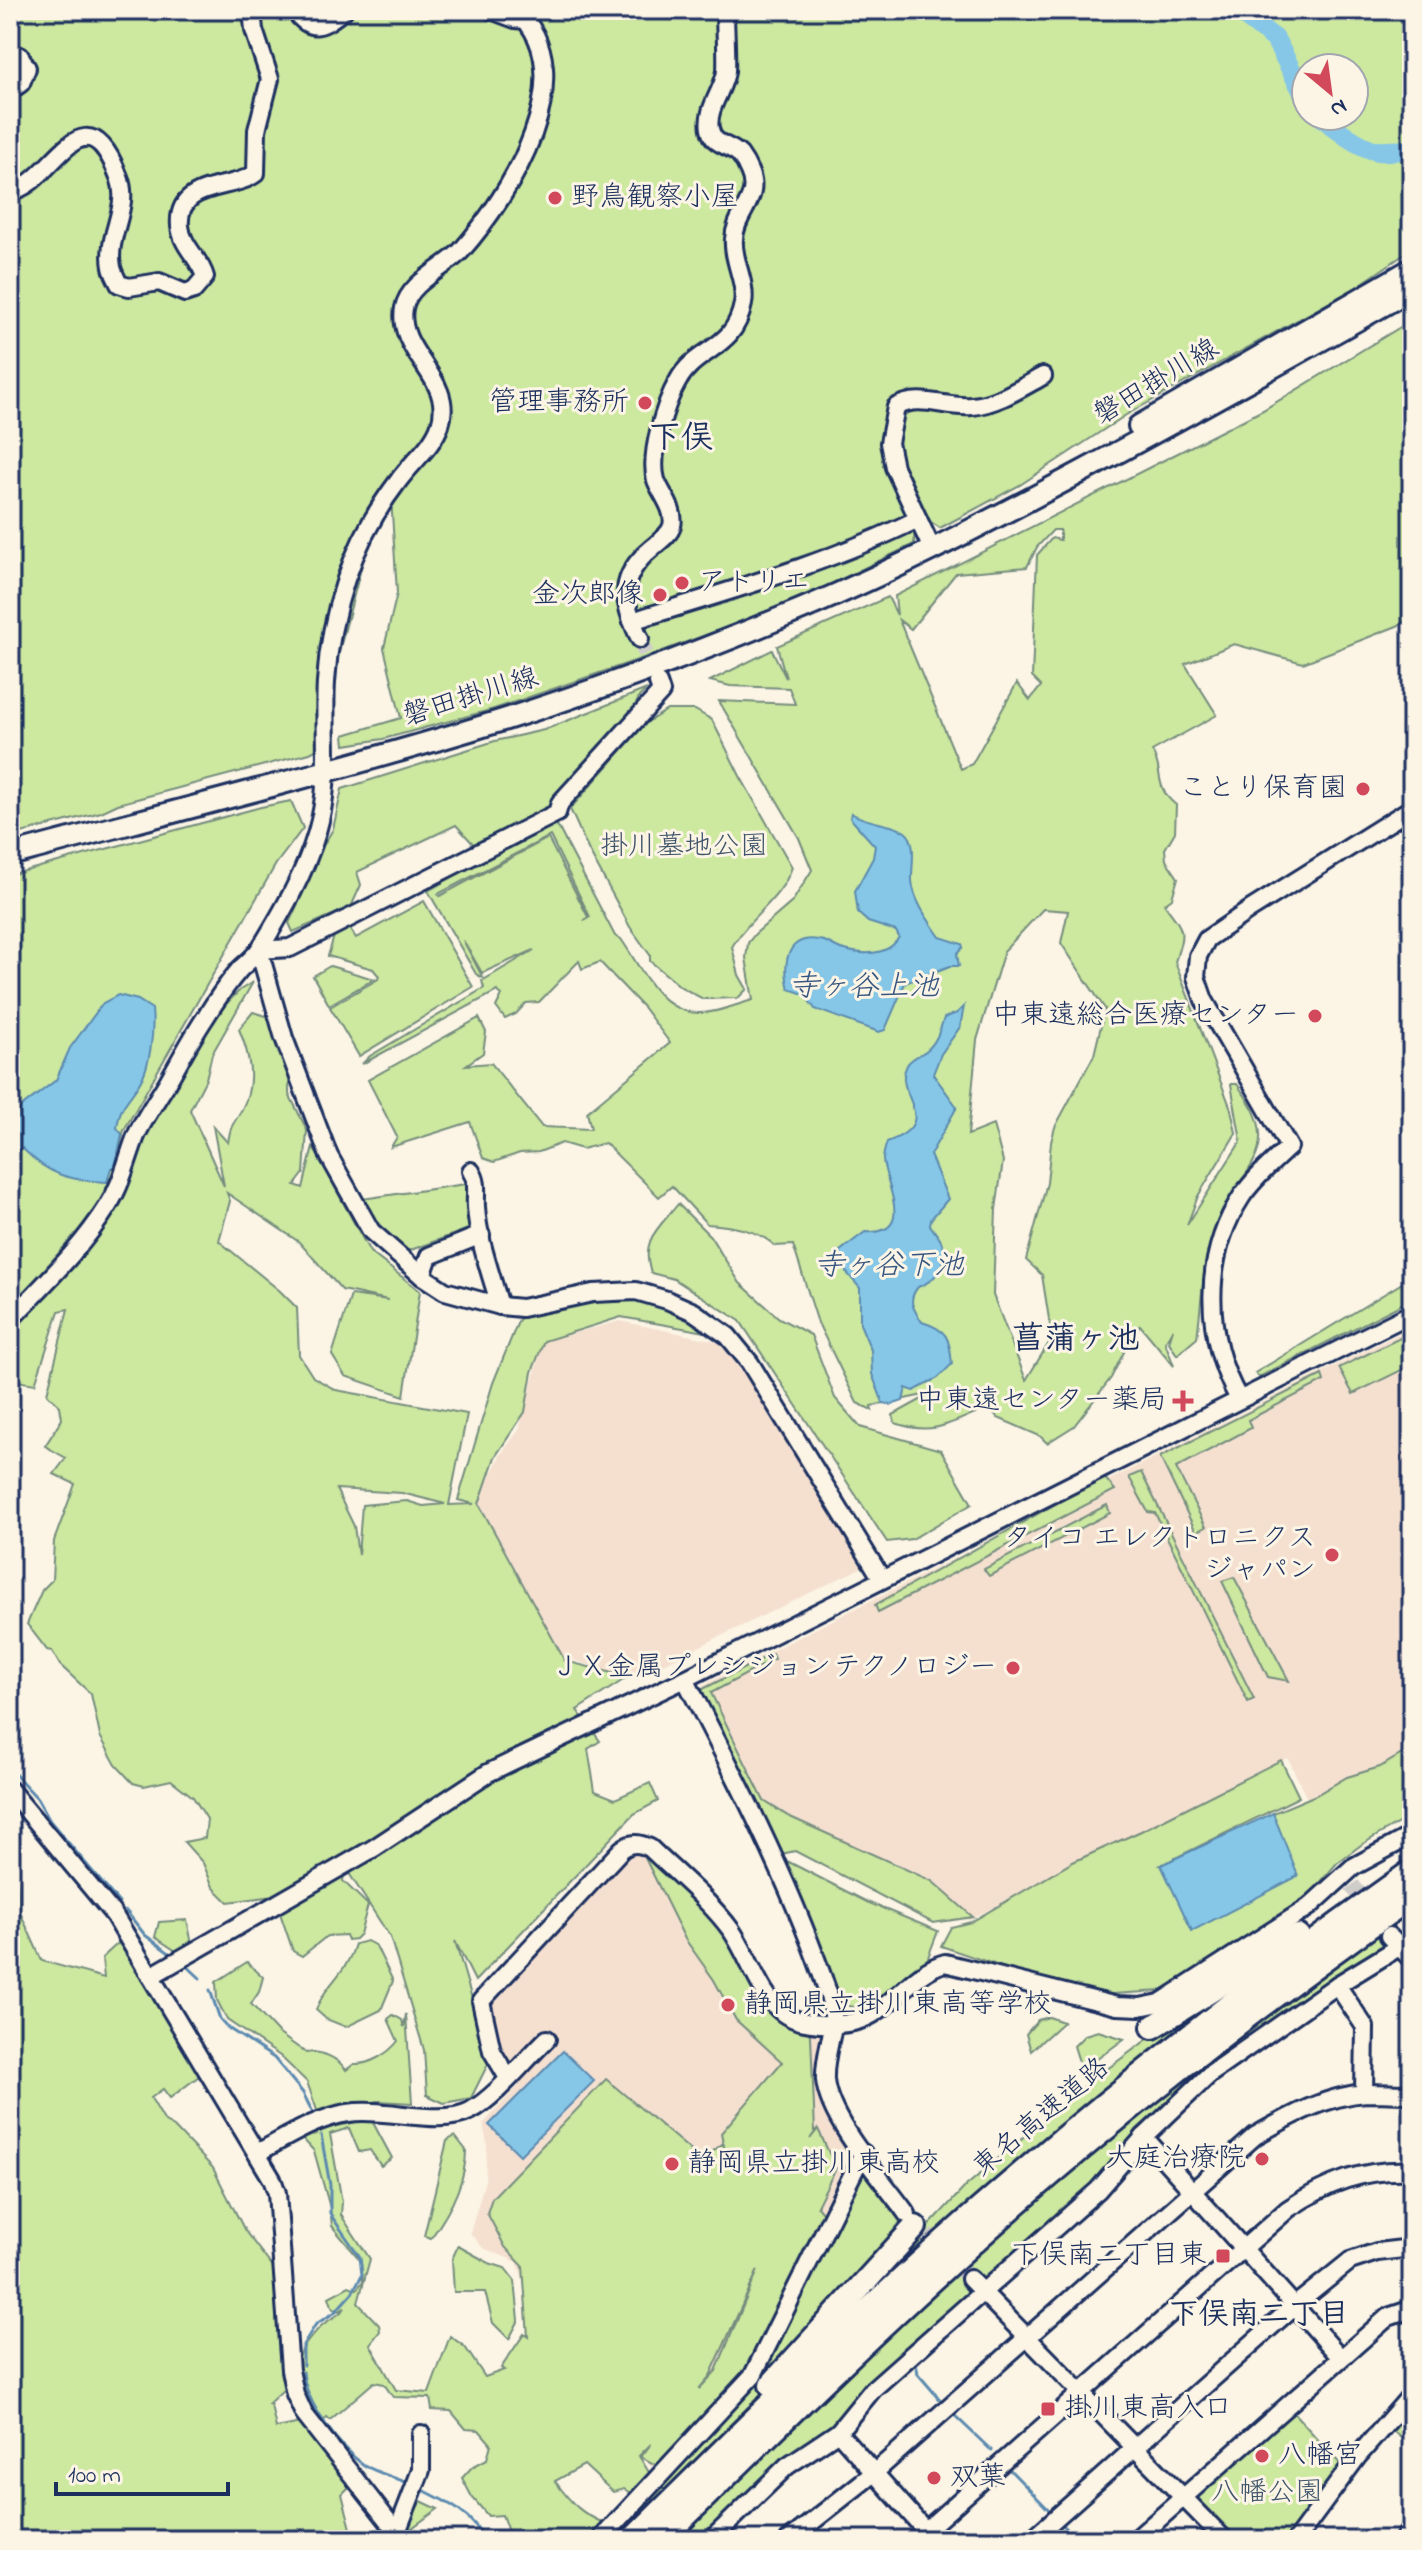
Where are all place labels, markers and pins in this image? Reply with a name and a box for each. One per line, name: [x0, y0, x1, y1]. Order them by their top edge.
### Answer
place label: 野鳥観察小屋: [571, 178, 739, 219]
marker: 野鳥観察小屋: [546, 189, 564, 207]
place label: 管理事務所: [489, 383, 629, 424]
marker: 管理事務所: [636, 394, 654, 412]
place label: アトリエ: [698, 563, 810, 604]
marker: アトリエ: [673, 574, 691, 592]
place label: 金次郎像: [532, 575, 644, 616]
marker: 金次郎像: [651, 586, 669, 604]
place label: ことり保育園: [1179, 769, 1347, 810]
marker: ことり保育園: [1354, 780, 1372, 798]
place label: 中東遠総合医療センター: [992, 996, 1299, 1037]
marker: 中東遠総合医療センター: [1306, 1007, 1324, 1025]
place label: 中東遠センター薬局: [916, 1381, 1167, 1422]
marker: 中東遠センター薬局: [1174, 1392, 1192, 1410]
place label: タイコ エレクトロニクス ジャパン: [1003, 1519, 1316, 1592]
marker: タイコ エレクトロニクス ジャパン: [1323, 1546, 1341, 1564]
place label: ＪＸ金属プレシジョンテクノロジー: [551, 1648, 997, 1689]
marker: ＪＸ金属プレシジョンテクノロジー: [1004, 1659, 1022, 1677]
place label: 静岡県立掛川東高等学校: [744, 1985, 1052, 2026]
marker: 静岡県立掛川東高等学校: [719, 1996, 737, 2014]
place label: 大庭治療院: [1106, 2139, 1246, 2180]
place label: 静岡県立掛川東高校: [688, 2144, 940, 2185]
marker: 大庭治療院: [1253, 2150, 1271, 2168]
marker: 静岡県立掛川東高校: [663, 2155, 681, 2173]
place label: 下俣南二丁目東: [1011, 2236, 1207, 2277]
marker: 下俣南二丁目東: [1214, 2247, 1232, 2265]
place label: 掛川東高入口: [1064, 2389, 1232, 2430]
marker: 掛川東高入口: [1039, 2400, 1057, 2418]
place label: 八幡宮: [1278, 2436, 1362, 2477]
marker: 八幡宮: [1253, 2447, 1271, 2465]
place label: 双葉: [950, 2458, 1006, 2499]
marker: 双葉: [925, 2469, 943, 2487]

